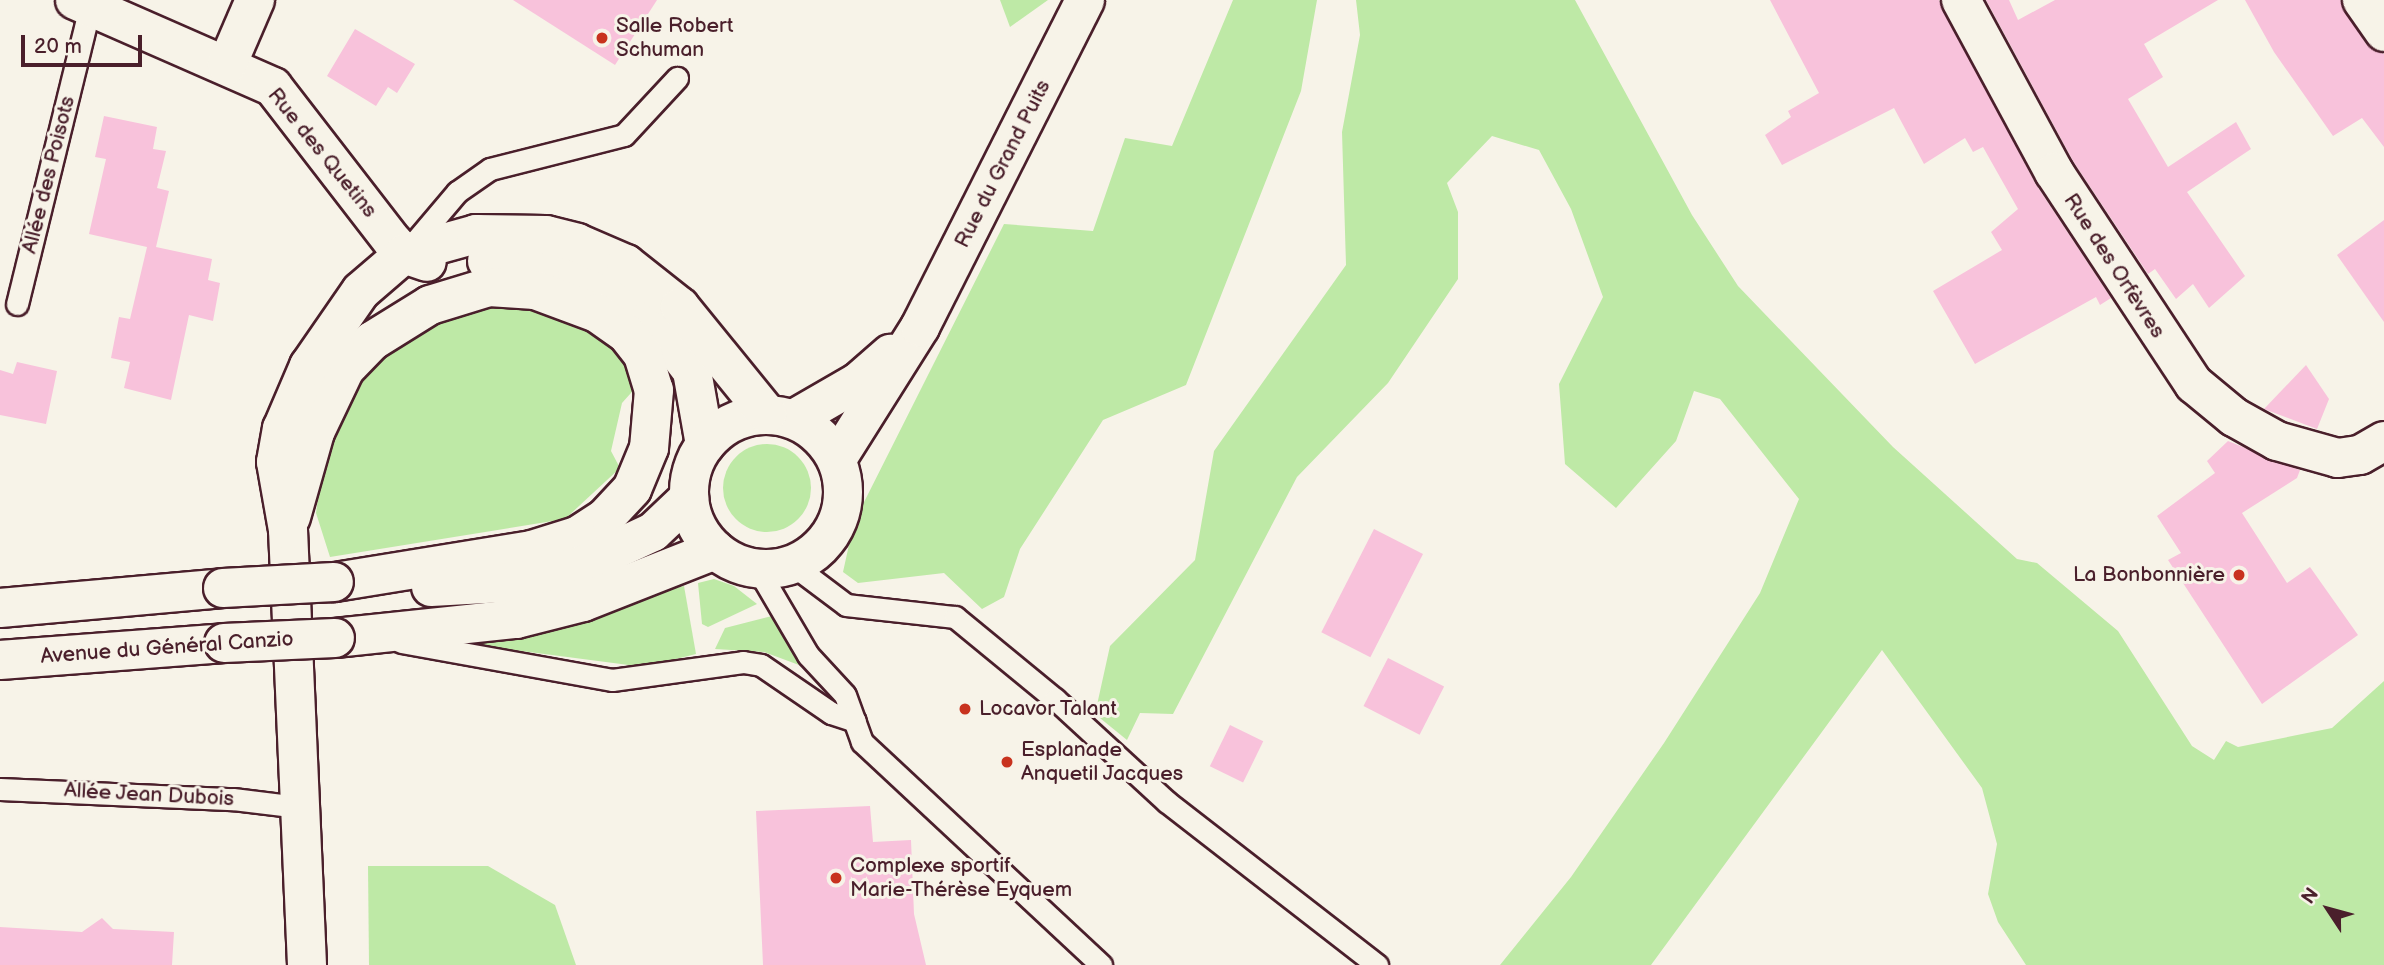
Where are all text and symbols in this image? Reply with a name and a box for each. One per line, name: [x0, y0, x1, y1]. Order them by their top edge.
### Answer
place label: Salle Robert Schuman: [616, 13, 733, 63]
scale bar: [24, 21, 145, 65]
marker: Salle Robert Schuman: [594, 30, 610, 46]
text: 20 m: [34, 34, 82, 59]
street label: Rue du Grand Puits: [950, 76, 1056, 252]
street label: Rue des Quetins: [262, 83, 382, 223]
street label: Allée des Poisots: [17, 94, 81, 256]
street label: Rue des Orfèvres: [2058, 189, 2170, 343]
place label: La Bonbonnière: [2073, 562, 2225, 588]
marker: La Bonbonnière: [2231, 567, 2247, 583]
street label: Avenue du Général Canzio: [40, 627, 294, 669]
place label: Locavor Talant: [979, 696, 1117, 722]
marker: Locavor Talant: [957, 701, 973, 717]
place label: Esplanade Anquetil Jacques: [1021, 737, 1184, 787]
marker: Esplanade Anquetil Jacques: [999, 754, 1015, 770]
street label: Allée Jean Dubois: [63, 778, 235, 812]
place label: Complexe sportif Marie-Thérèse Eyquem: [850, 853, 1072, 903]
marker: Complexe sportif Marie-Thérèse Eyquem: [828, 870, 844, 886]
north arrow: [2293, 874, 2363, 944]
text: N: [2297, 884, 2324, 909]

